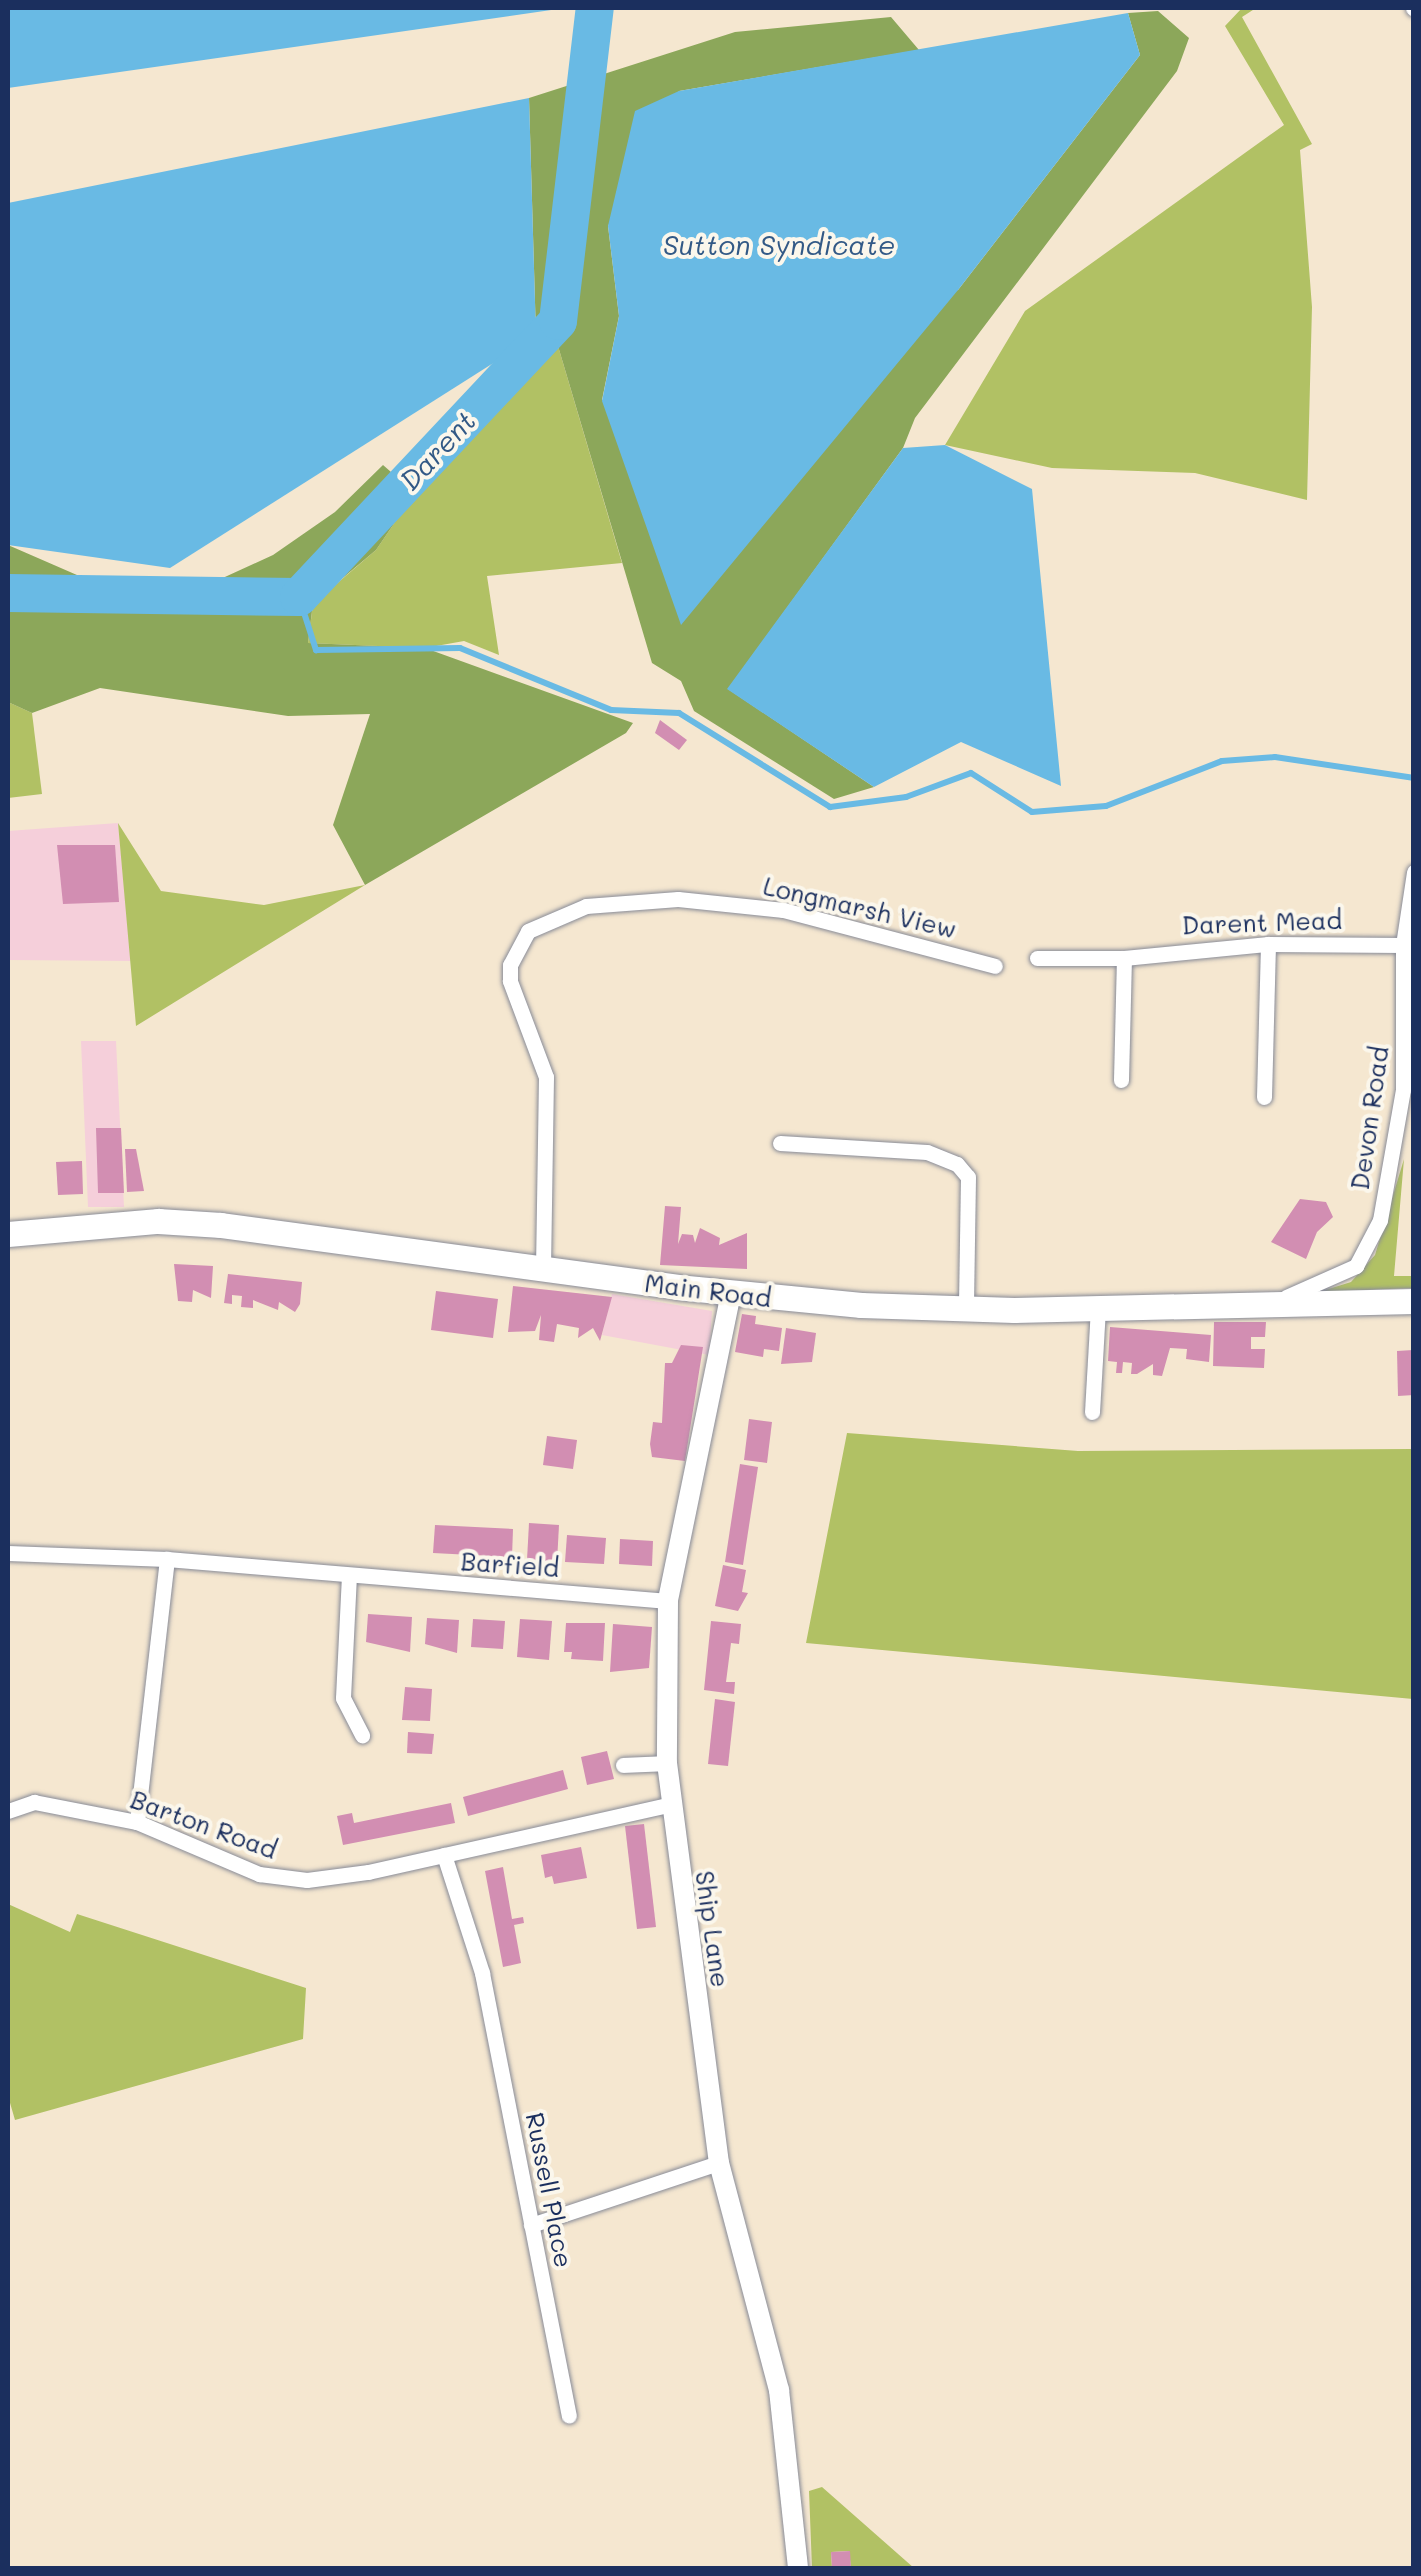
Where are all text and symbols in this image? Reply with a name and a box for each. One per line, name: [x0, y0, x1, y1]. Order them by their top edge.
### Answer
water label: Sutton Syndicate: [663, 227, 895, 261]
water label: Darent: [392, 403, 482, 497]
street label: Longmarsh View: [761, 870, 959, 944]
street label: Darent Mead: [1181, 904, 1343, 940]
street label: Devon Road: [1344, 1044, 1394, 1192]
street label: Main Road: [643, 1267, 773, 1313]
street label: Barfield: [460, 1546, 560, 1582]
street label: Barton Road: [127, 1784, 281, 1864]
street label: Ship Lane: [690, 1869, 736, 1989]
street label: Russell Place: [520, 2110, 580, 2270]

